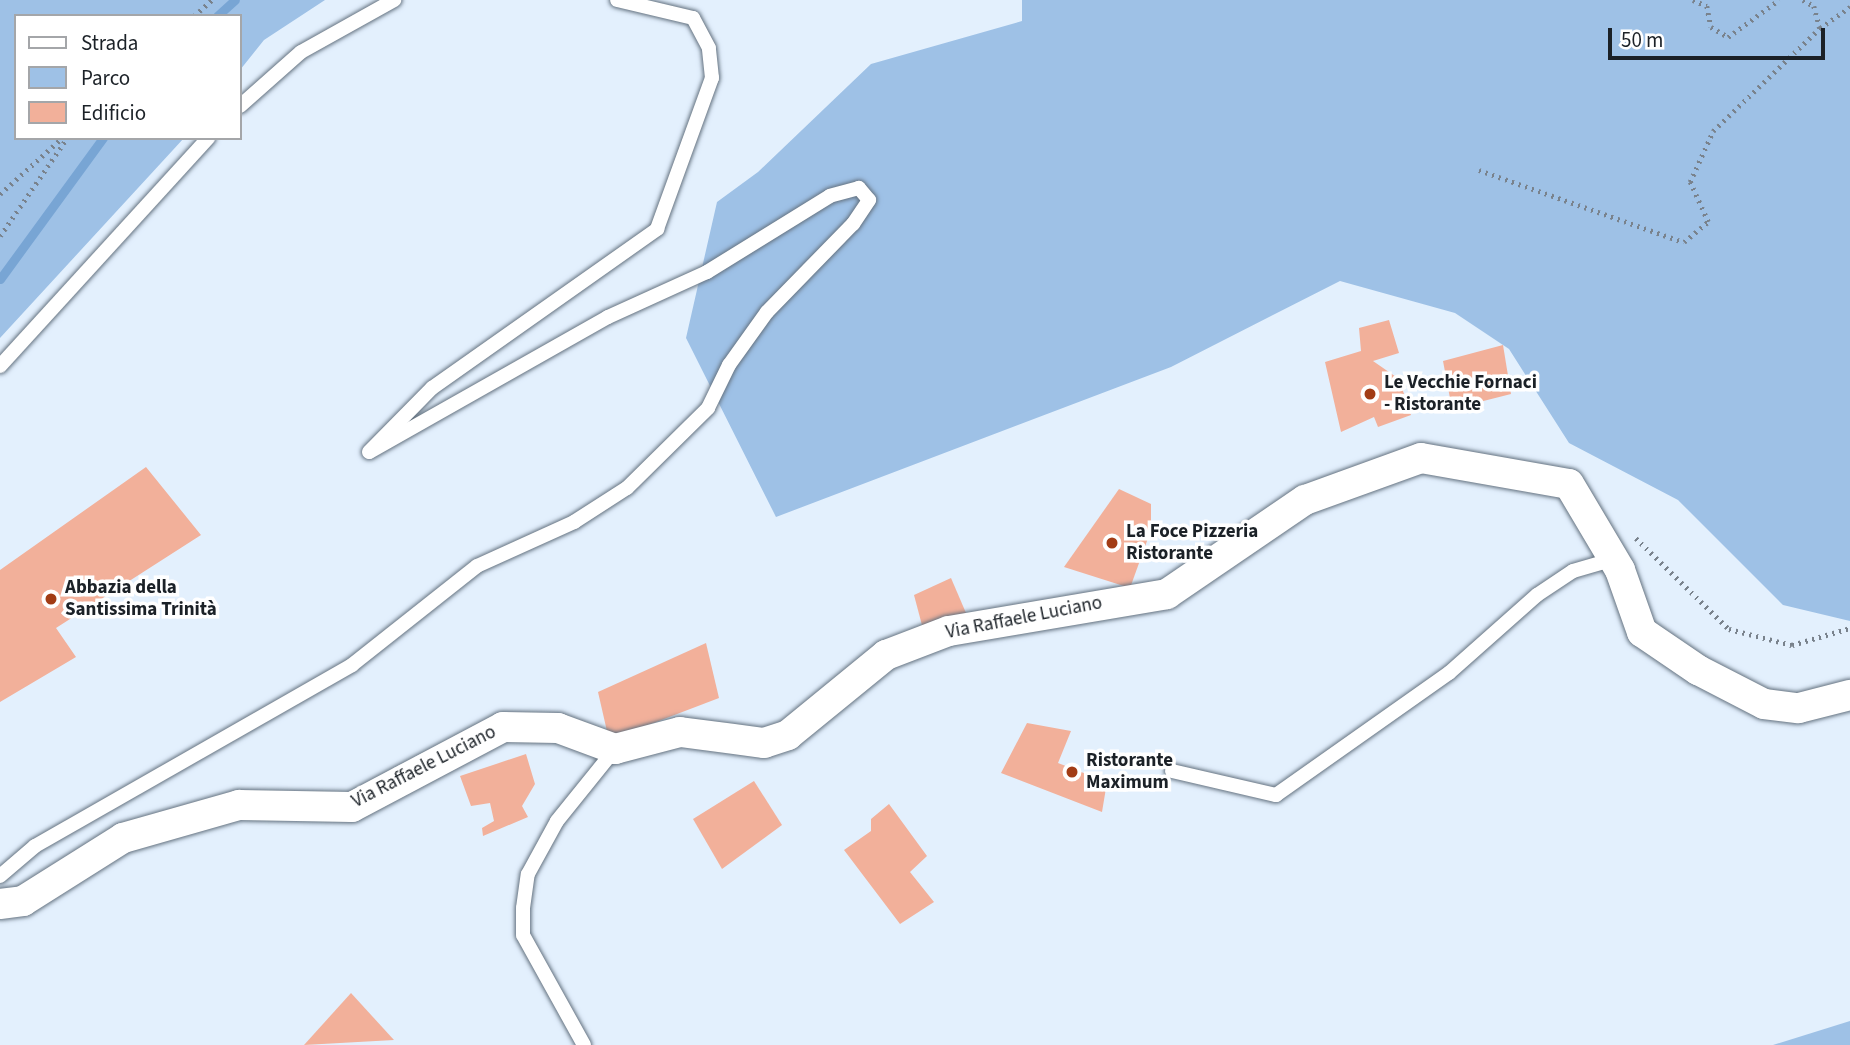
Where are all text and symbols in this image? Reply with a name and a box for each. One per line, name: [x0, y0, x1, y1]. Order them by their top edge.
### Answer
legend: [14, 14, 242, 140]
scale bar: [1612, 14, 1829, 58]
text: 50 m: [1621, 25, 1663, 55]
text: Strada: [81, 28, 138, 58]
text: Parco: [81, 63, 130, 93]
text: Edificio: [81, 98, 146, 128]
place label: Le Vecchie Fornaci - Ristorante: [1384, 372, 1537, 416]
marker: Le Vecchie Fornaci - Ristorante: [1362, 386, 1378, 402]
place label: La Foce Pizzeria Ristorante: [1126, 521, 1258, 565]
marker: La Foce Pizzeria Ristorante: [1104, 535, 1120, 551]
place label: Abbazia della Santissima Trinità: [65, 577, 217, 621]
marker: Abbazia della Santissima Trinità: [43, 591, 59, 607]
street label: Via Raffaele Luciano: [944, 592, 1104, 644]
street label: Via Raffaele Luciano: [348, 721, 500, 813]
place label: Ristorante Maximum: [1086, 750, 1173, 794]
marker: Ristorante Maximum: [1064, 764, 1080, 780]

